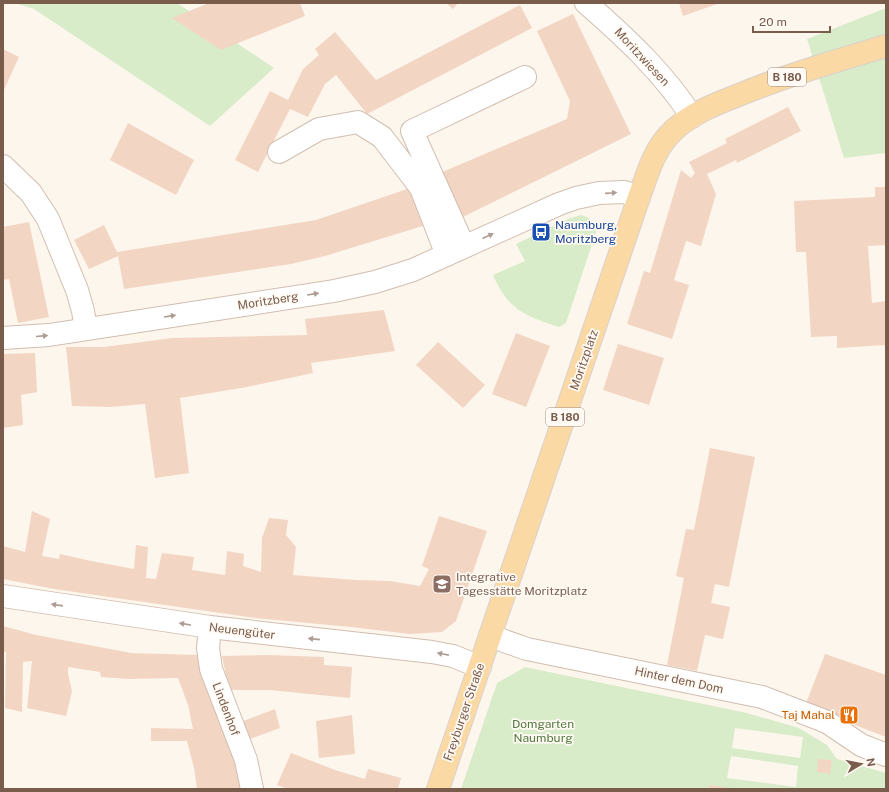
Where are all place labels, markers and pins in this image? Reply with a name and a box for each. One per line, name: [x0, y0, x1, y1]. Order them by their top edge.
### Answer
place label: Naumburg, Moritzberg: [555, 218, 617, 246]
bus stop icon: Naumburg, Moritzberg: [530, 221, 552, 243]
place label: Integrative Tagesstätte Moritzplatz: [456, 570, 587, 598]
school or university icon: Integrative Tagesstätte Moritzplatz: [431, 573, 453, 595]
restaurant icon: Taj Mahal: [838, 704, 860, 726]
place label: Taj Mahal: [781, 708, 835, 722]

